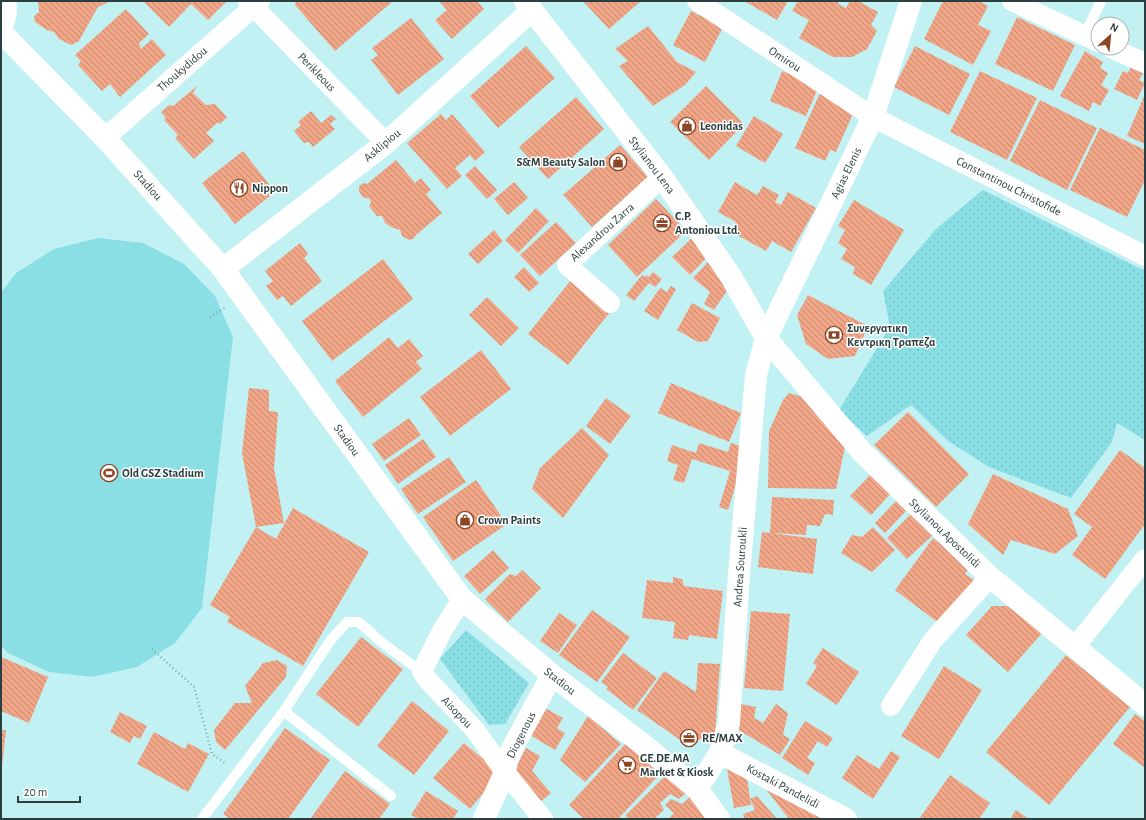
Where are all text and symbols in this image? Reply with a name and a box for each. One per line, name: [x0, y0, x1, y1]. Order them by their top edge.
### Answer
north arrow: [1090, 16, 1130, 56]
text: N: [1108, 21, 1120, 34]
street label: Thoukydidou: [155, 44, 210, 95]
street label: Omirou: [767, 44, 803, 74]
street label: Perikleous: [296, 50, 338, 94]
shop icon: Leonidas: [677, 116, 697, 136]
place label: Leonidas: [700, 120, 743, 132]
street label: Asklipiou: [361, 126, 403, 164]
street label: Stylianou Lena: [626, 134, 678, 197]
street label: Agias Elenis: [828, 145, 864, 201]
shop icon: S&M Beauty Salon: [608, 152, 628, 172]
street label: Constantinou Christofide: [955, 154, 1063, 218]
place label: S&M Beauty Salon: [516, 156, 605, 169]
street label: Stadiou: [131, 168, 165, 202]
restaurant icon: Nippon: [229, 178, 249, 198]
place label: Nippon: [252, 182, 288, 194]
street label: Alexandrou Zarra: [568, 200, 636, 264]
place label: C.P. Antoniou Ltd.: [675, 210, 740, 236]
office icon: C.P. Antoniou Ltd.: [652, 213, 672, 233]
place label: Συνεργατικη Κεντρικη Τραπεζα: [847, 322, 936, 349]
bank icon: Συνεργατικη Κεντρικη Τραπεζα: [824, 325, 844, 345]
street label: Stadiou: [332, 422, 362, 458]
sports icon: Old GSZ Stadium: [99, 463, 119, 483]
place label: Old GSZ Stadium: [122, 467, 204, 479]
street label: Stylianou Apostolidi: [906, 496, 983, 571]
shop icon: Crown Paints: [455, 510, 475, 530]
place label: Crown Paints: [478, 514, 541, 526]
street label: Andrea Souroukli: [731, 526, 749, 608]
street label: Stadiou: [542, 665, 578, 697]
street label: Aisopou: [439, 694, 475, 730]
street label: Diogenous: [504, 710, 538, 760]
office icon: RE/MAX: [679, 728, 699, 748]
place label: RE/MAX: [702, 732, 743, 744]
place label: GE.DE.MA Market & Kiosk: [640, 752, 714, 778]
supermarket icon: GE.DE.MA Market & Kiosk: [617, 755, 637, 775]
street label: Kostaki Pandelidi: [745, 762, 821, 810]
scale bar: [18, 778, 80, 804]
text: 20 m: [24, 786, 47, 798]

